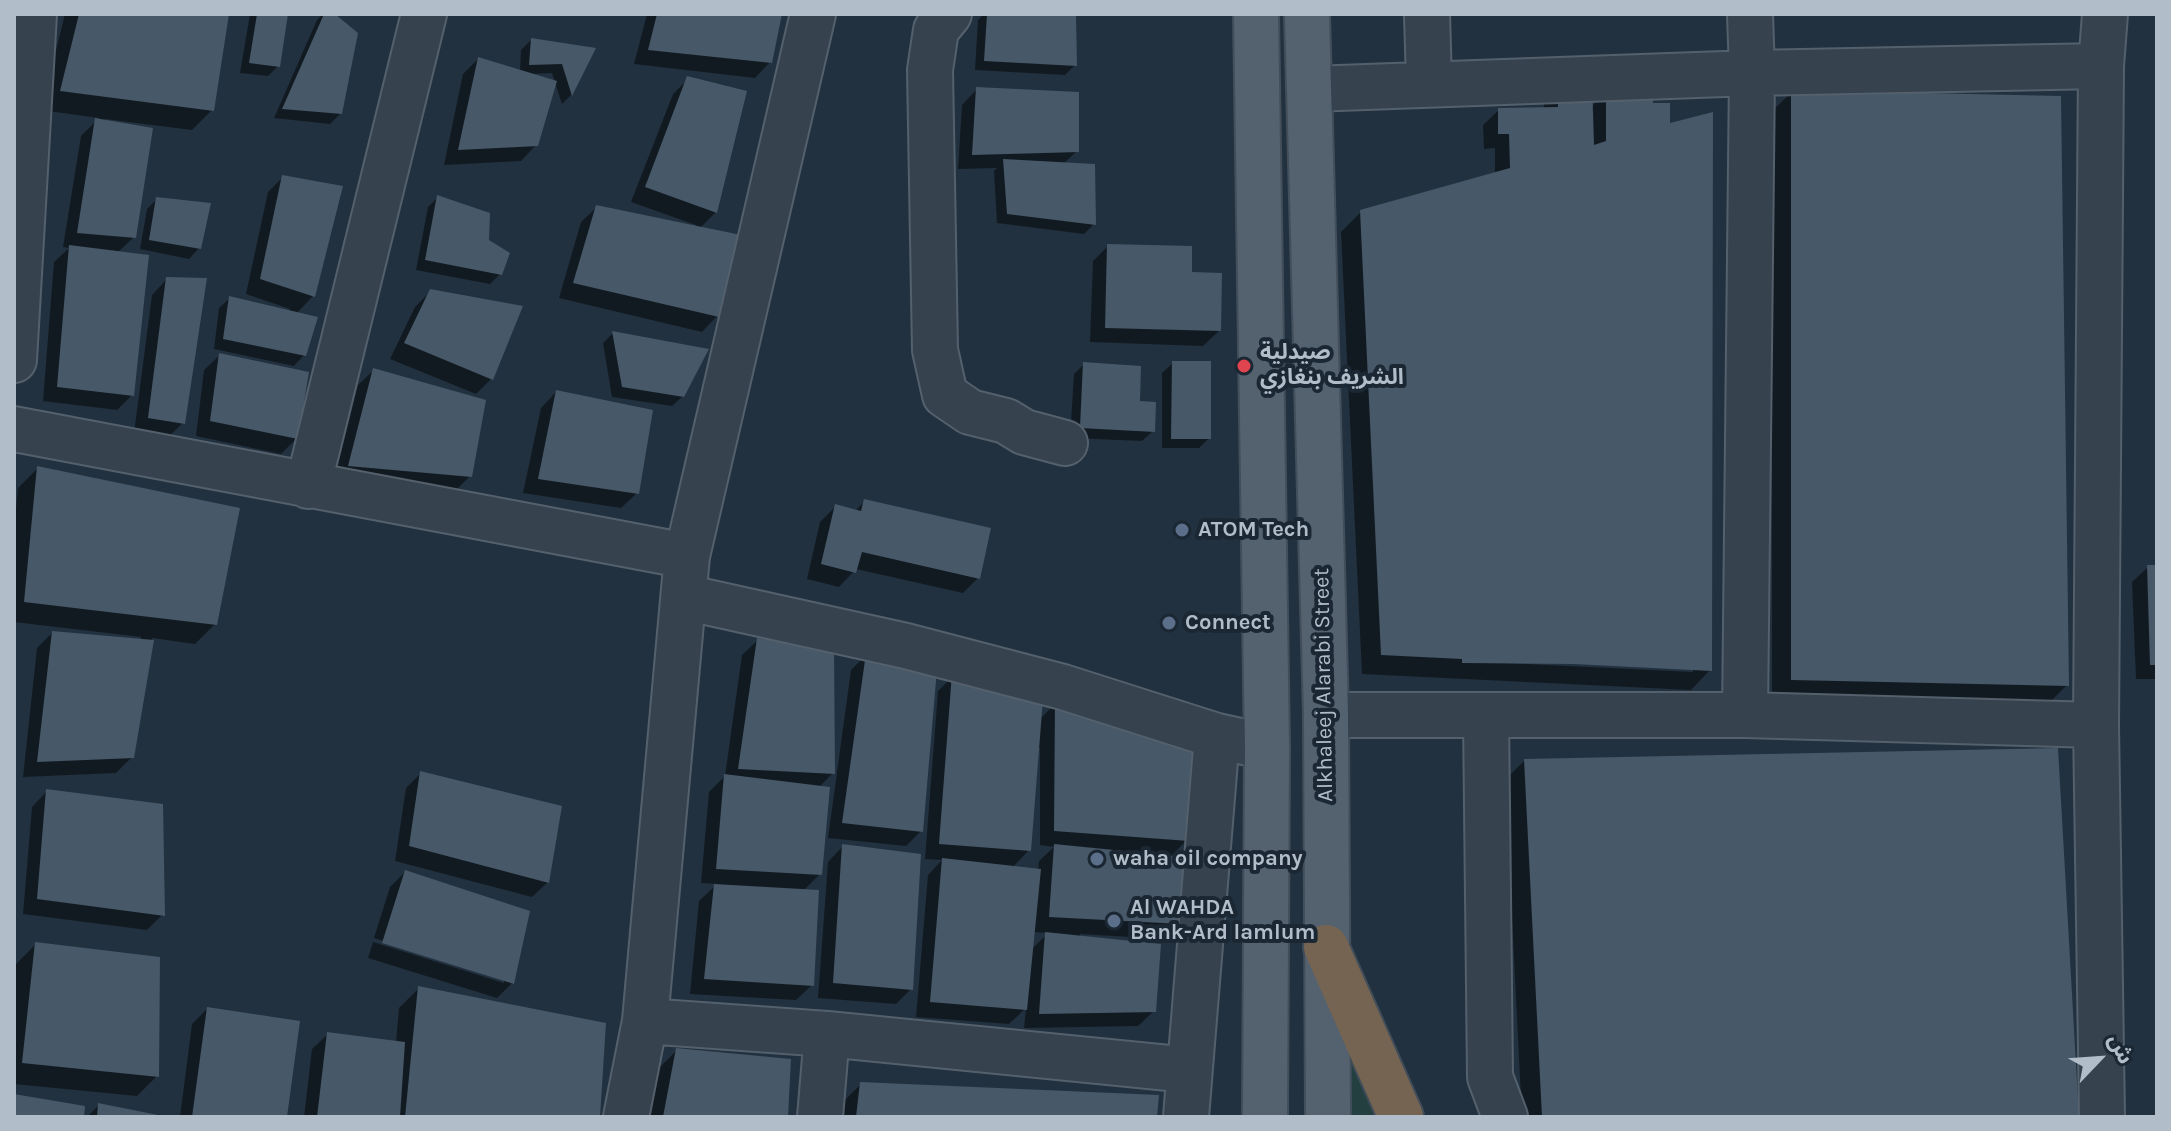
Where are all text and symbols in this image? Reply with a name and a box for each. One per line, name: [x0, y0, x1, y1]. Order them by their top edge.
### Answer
place label: صيدلية الشريف بنغازي: [1260, 340, 1404, 392]
marker: صيدلية الشريف بنغازي: [1235, 357, 1253, 375]
place label: ATOM Tech: [1198, 517, 1309, 543]
marker: ATOM Tech: [1173, 521, 1191, 539]
street label: Alkhaleej Alarabi Street: [1309, 568, 1339, 802]
place label: Connect: [1185, 610, 1271, 636]
marker: Connect: [1160, 614, 1178, 632]
place label: waha oil company: [1113, 846, 1303, 872]
marker: waha oil company: [1088, 850, 1106, 868]
place label: Al WAHDA Bank-Ard lamlum: [1130, 895, 1315, 946]
marker: Al WAHDA Bank-Ard lamlum: [1105, 912, 1123, 930]
north arrow: [2059, 1019, 2139, 1099]
text: ش: [2103, 1030, 2139, 1068]

